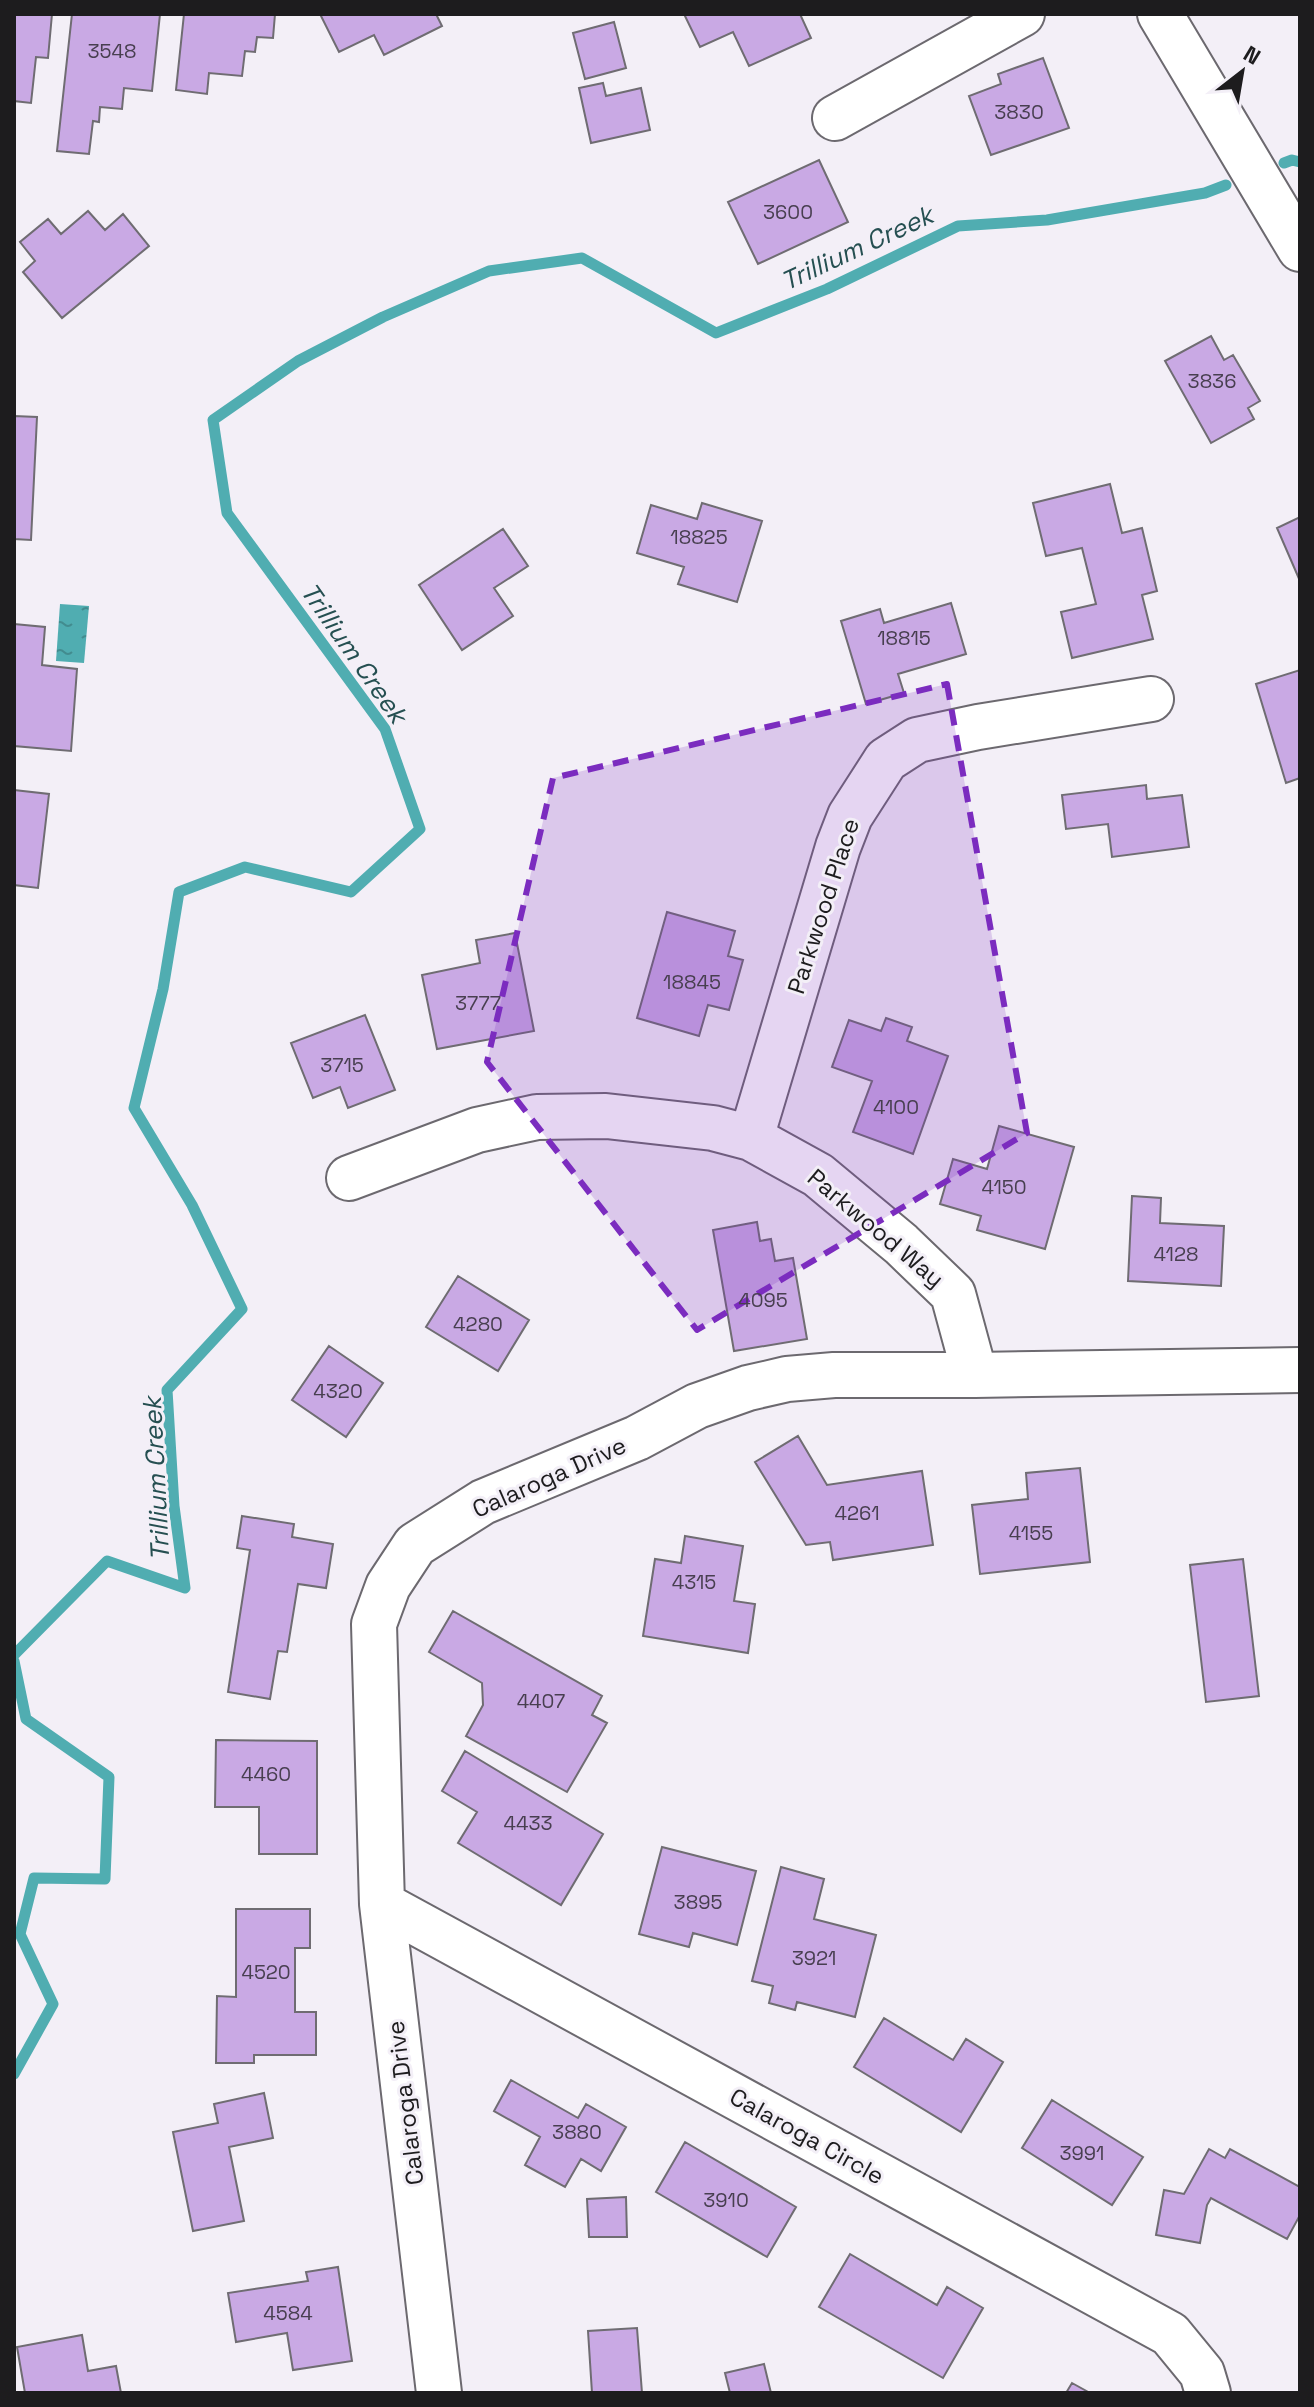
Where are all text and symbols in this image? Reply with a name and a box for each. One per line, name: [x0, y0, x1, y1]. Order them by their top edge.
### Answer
north arrow: [1202, 32, 1282, 112]
house number: 3548: [87, 38, 137, 64]
text: N: [1239, 39, 1266, 71]
house number: 3830: [994, 99, 1044, 125]
water label: Trillium Creek: [775, 197, 941, 298]
house number: 3600: [763, 199, 813, 225]
house number: 3836: [1188, 368, 1236, 394]
house number: 18825: [670, 524, 728, 550]
water label: Trillium Creek: [293, 576, 417, 733]
house number: 18815: [877, 625, 931, 651]
street label: Parkwood Place: [780, 814, 866, 998]
house number: 18845: [663, 969, 721, 995]
house number: 3777: [455, 990, 501, 1016]
house number: 3715: [320, 1052, 364, 1078]
house number: 4100: [873, 1094, 919, 1120]
street label: Parkwood Way: [801, 1162, 951, 1294]
house number: 4150: [981, 1174, 1027, 1200]
house number: 4128: [1154, 1241, 1198, 1267]
house number: 4095: [738, 1287, 788, 1313]
house number: 4280: [453, 1311, 503, 1337]
house number: 4320: [313, 1378, 363, 1404]
water label: Trillium Creek: [135, 1393, 177, 1562]
street label: Calaroga Drive: [467, 1429, 631, 1525]
house number: 4261: [834, 1500, 880, 1526]
house number: 4155: [1009, 1520, 1053, 1546]
house number: 4315: [672, 1569, 716, 1595]
house number: 4407: [517, 1688, 565, 1714]
house number: 4460: [241, 1761, 291, 1787]
house number: 4433: [503, 1810, 553, 1836]
house number: 3895: [674, 1889, 722, 1915]
house number: 3921: [792, 1945, 836, 1971]
house number: 4520: [241, 1959, 291, 1985]
street label: Calaroga Drive: [380, 2019, 430, 2187]
street label: Calaroga Circle: [724, 2081, 890, 2191]
house number: 3880: [552, 2119, 602, 2145]
house number: 3991: [1060, 2140, 1104, 2166]
house number: 3910: [703, 2187, 749, 2213]
house number: 4584: [263, 2300, 313, 2326]

